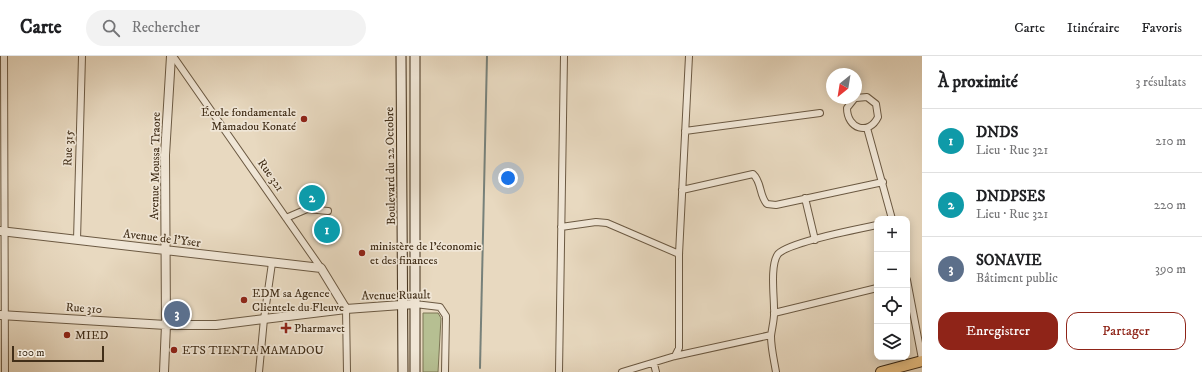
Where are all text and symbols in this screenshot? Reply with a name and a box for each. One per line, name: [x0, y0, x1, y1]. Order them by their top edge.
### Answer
search box: [86, 10, 366, 46]
text: Carte: [20, 16, 62, 39]
icon: search: [100, 17, 122, 39]
text: Rechercher: [132, 18, 200, 37]
text: Carte: [1014, 19, 1045, 37]
text: Itinéraire: [1067, 19, 1120, 37]
text: Favoris: [1142, 19, 1182, 37]
north arrow: [826, 68, 862, 104]
text: À proximité: [938, 71, 1018, 93]
text: 3 résultats: [1135, 74, 1186, 90]
place label: École fondamentale Mamadou Konaté: [201, 105, 296, 134]
street label: Boulevard du 22 Octobre: [382, 107, 399, 225]
street label: Avenue Moussa Traore: [147, 112, 164, 220]
marker: École fondamentale Mamadou Konaté: [299, 114, 309, 124]
text: DNDS: [976, 123, 1018, 142]
street label: Rue 315: [60, 130, 77, 166]
text: 1: [949, 133, 953, 149]
text: 210 m: [1155, 133, 1186, 149]
text: Lieu · Rue 321: [976, 142, 1048, 158]
street label: Rue 321: [254, 156, 287, 194]
your location: [498, 168, 518, 188]
pin: 2: [299, 183, 325, 213]
text: DNDPSES: [976, 187, 1045, 206]
text: 2: [948, 197, 954, 213]
text: 220 m: [1154, 197, 1186, 213]
text: Lieu · Rue 321: [976, 206, 1048, 222]
pin: 1: [314, 215, 340, 245]
map controls: [874, 216, 910, 360]
button: +: [874, 216, 910, 252]
street label: Avenue de l'Yser: [122, 226, 202, 251]
place label: ministère de l'économie et des finances: [370, 239, 481, 268]
marker: ministère de l'économie et des finances: [357, 248, 367, 258]
text: SONAVIE: [976, 251, 1042, 270]
button: −: [874, 252, 910, 288]
text: 3: [949, 261, 953, 277]
text: 390 m: [1155, 261, 1186, 277]
text: Bâtiment public: [976, 270, 1058, 286]
place label: EDM sa Agence Clientele du Fleuve: [252, 286, 344, 315]
street label: Avenue Ruault: [361, 287, 431, 304]
button: locate: [874, 288, 910, 324]
marker: EDM sa Agence Clientele du Fleuve: [239, 295, 249, 305]
pin: 3: [164, 299, 190, 329]
street label: Rue 310: [65, 300, 103, 317]
button: Enregistrer: [938, 312, 1058, 350]
button: Partager: [1066, 312, 1186, 350]
place label: Pharmavet: [294, 321, 345, 336]
marker: Pharmavet: [281, 323, 291, 333]
button: layers: [874, 324, 910, 360]
place label: MIED: [75, 328, 108, 343]
marker: MIED: [62, 330, 72, 340]
place label: ETS TIENTA MAMADOU: [182, 343, 324, 358]
scale bar: [12, 344, 104, 363]
marker: ETS TIENTA MAMADOU: [169, 345, 179, 355]
text: 100 m: [18, 346, 44, 360]

